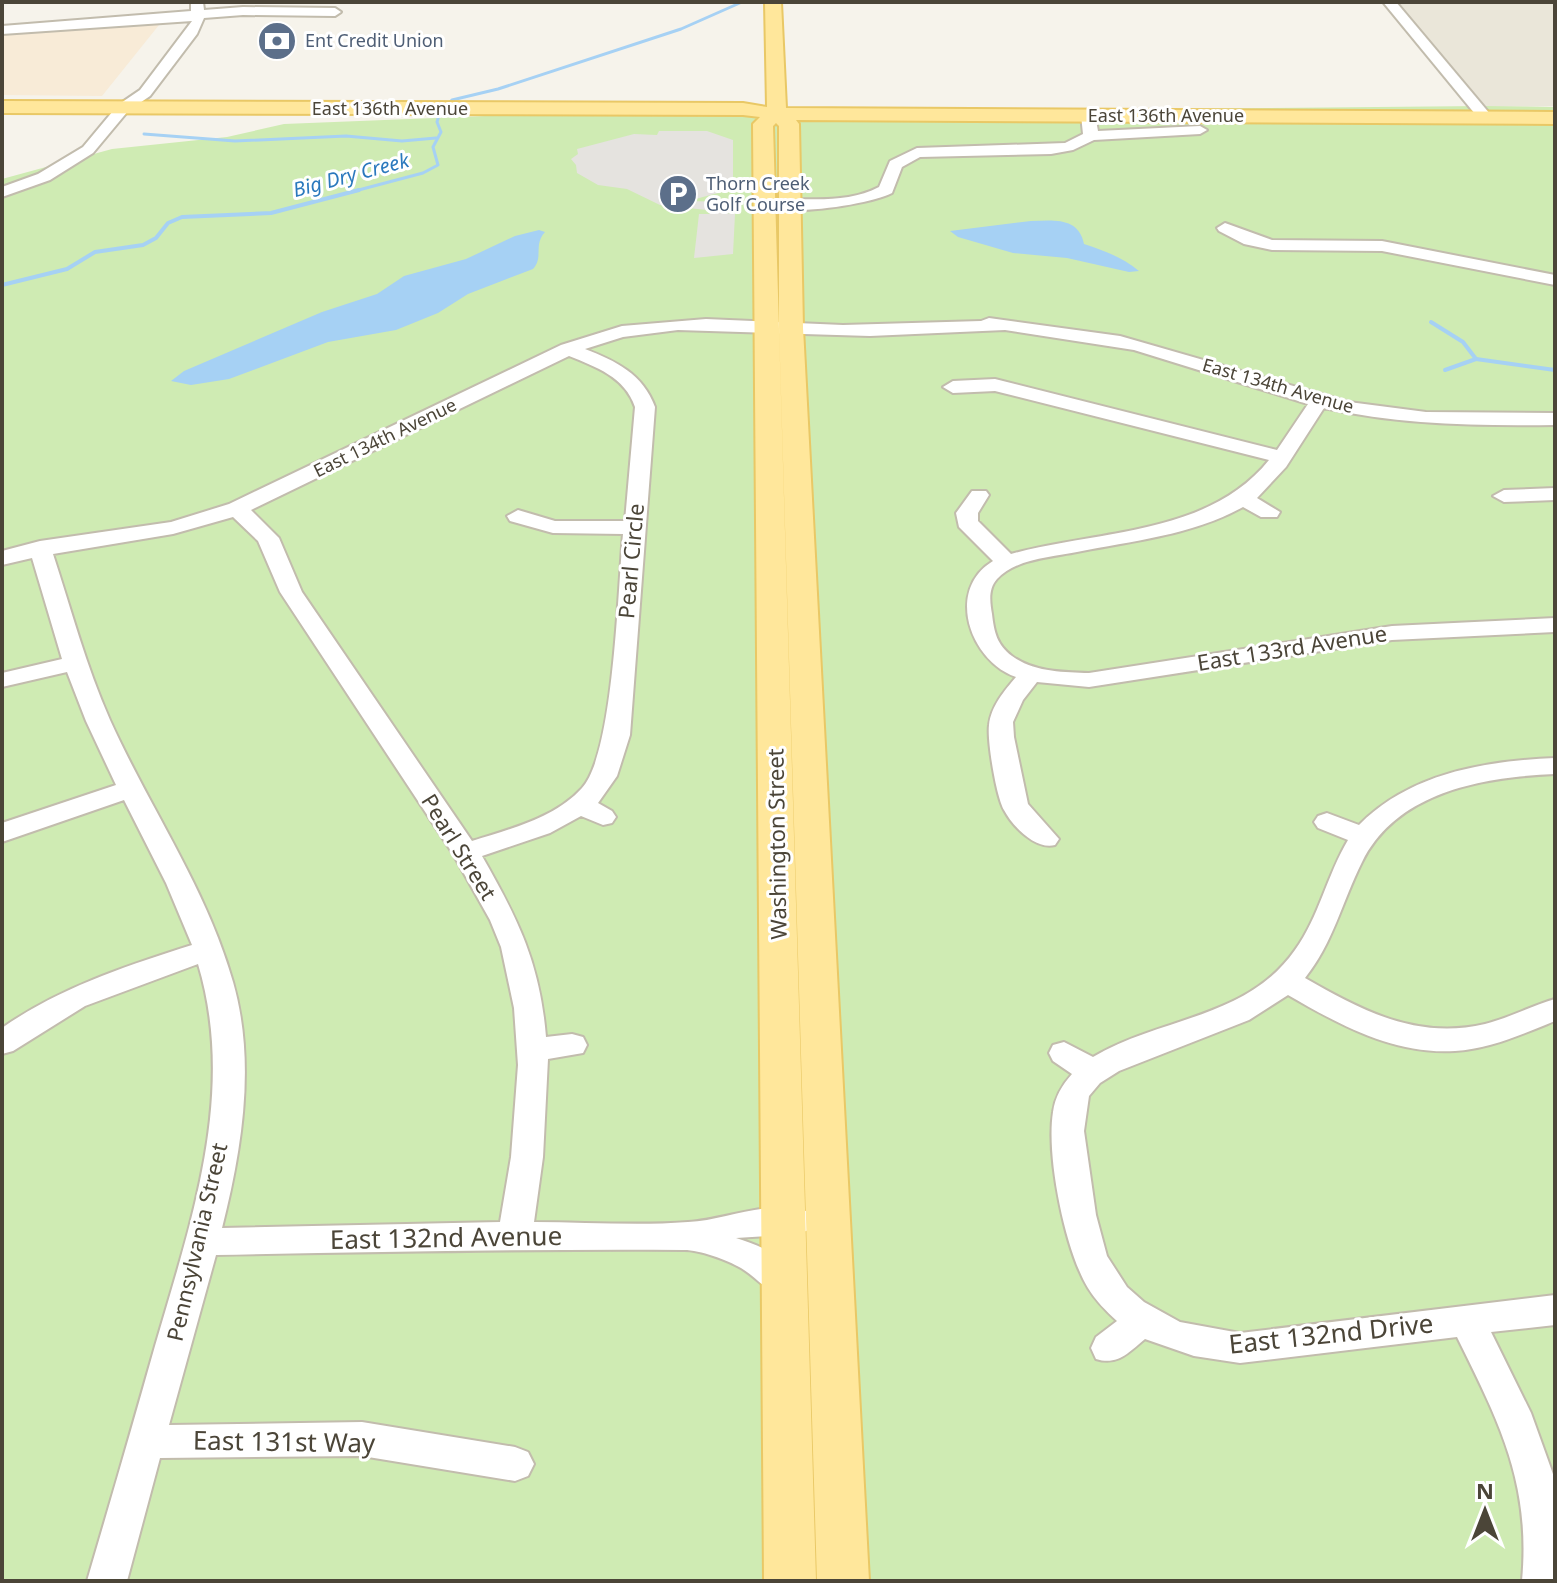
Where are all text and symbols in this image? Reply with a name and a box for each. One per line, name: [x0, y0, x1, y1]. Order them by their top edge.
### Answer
bank icon: Ent Credit Union: [256, 20, 298, 62]
place label: Ent Credit Union: [305, 28, 444, 52]
street label: East 136th Avenue: [312, 96, 468, 120]
street label: East 136th Avenue: [1088, 103, 1244, 127]
water label: Big Dry Creek: [290, 146, 413, 203]
place label: Thorn Creek Golf Course: [706, 171, 810, 216]
parking icon: Thorn Creek Golf Course: [657, 173, 699, 215]
street label: East 134th Avenue: [1200, 352, 1357, 418]
street label: East 134th Avenue: [309, 392, 460, 482]
street label: Pearl Circle: [610, 502, 650, 620]
street label: East 133rd Avenue: [1195, 617, 1389, 677]
street label: Washington Street: [759, 748, 793, 940]
street label: Pearl Street: [415, 788, 504, 905]
street label: Pennsylvania Street: [159, 1140, 233, 1344]
street label: East 132nd Avenue: [329, 1217, 562, 1257]
street label: East 132nd Drive: [1227, 1304, 1435, 1362]
street label: East 131st Way: [193, 1421, 376, 1461]
north arrow: [1445, 1471, 1525, 1551]
text: N: [1476, 1475, 1494, 1505]

